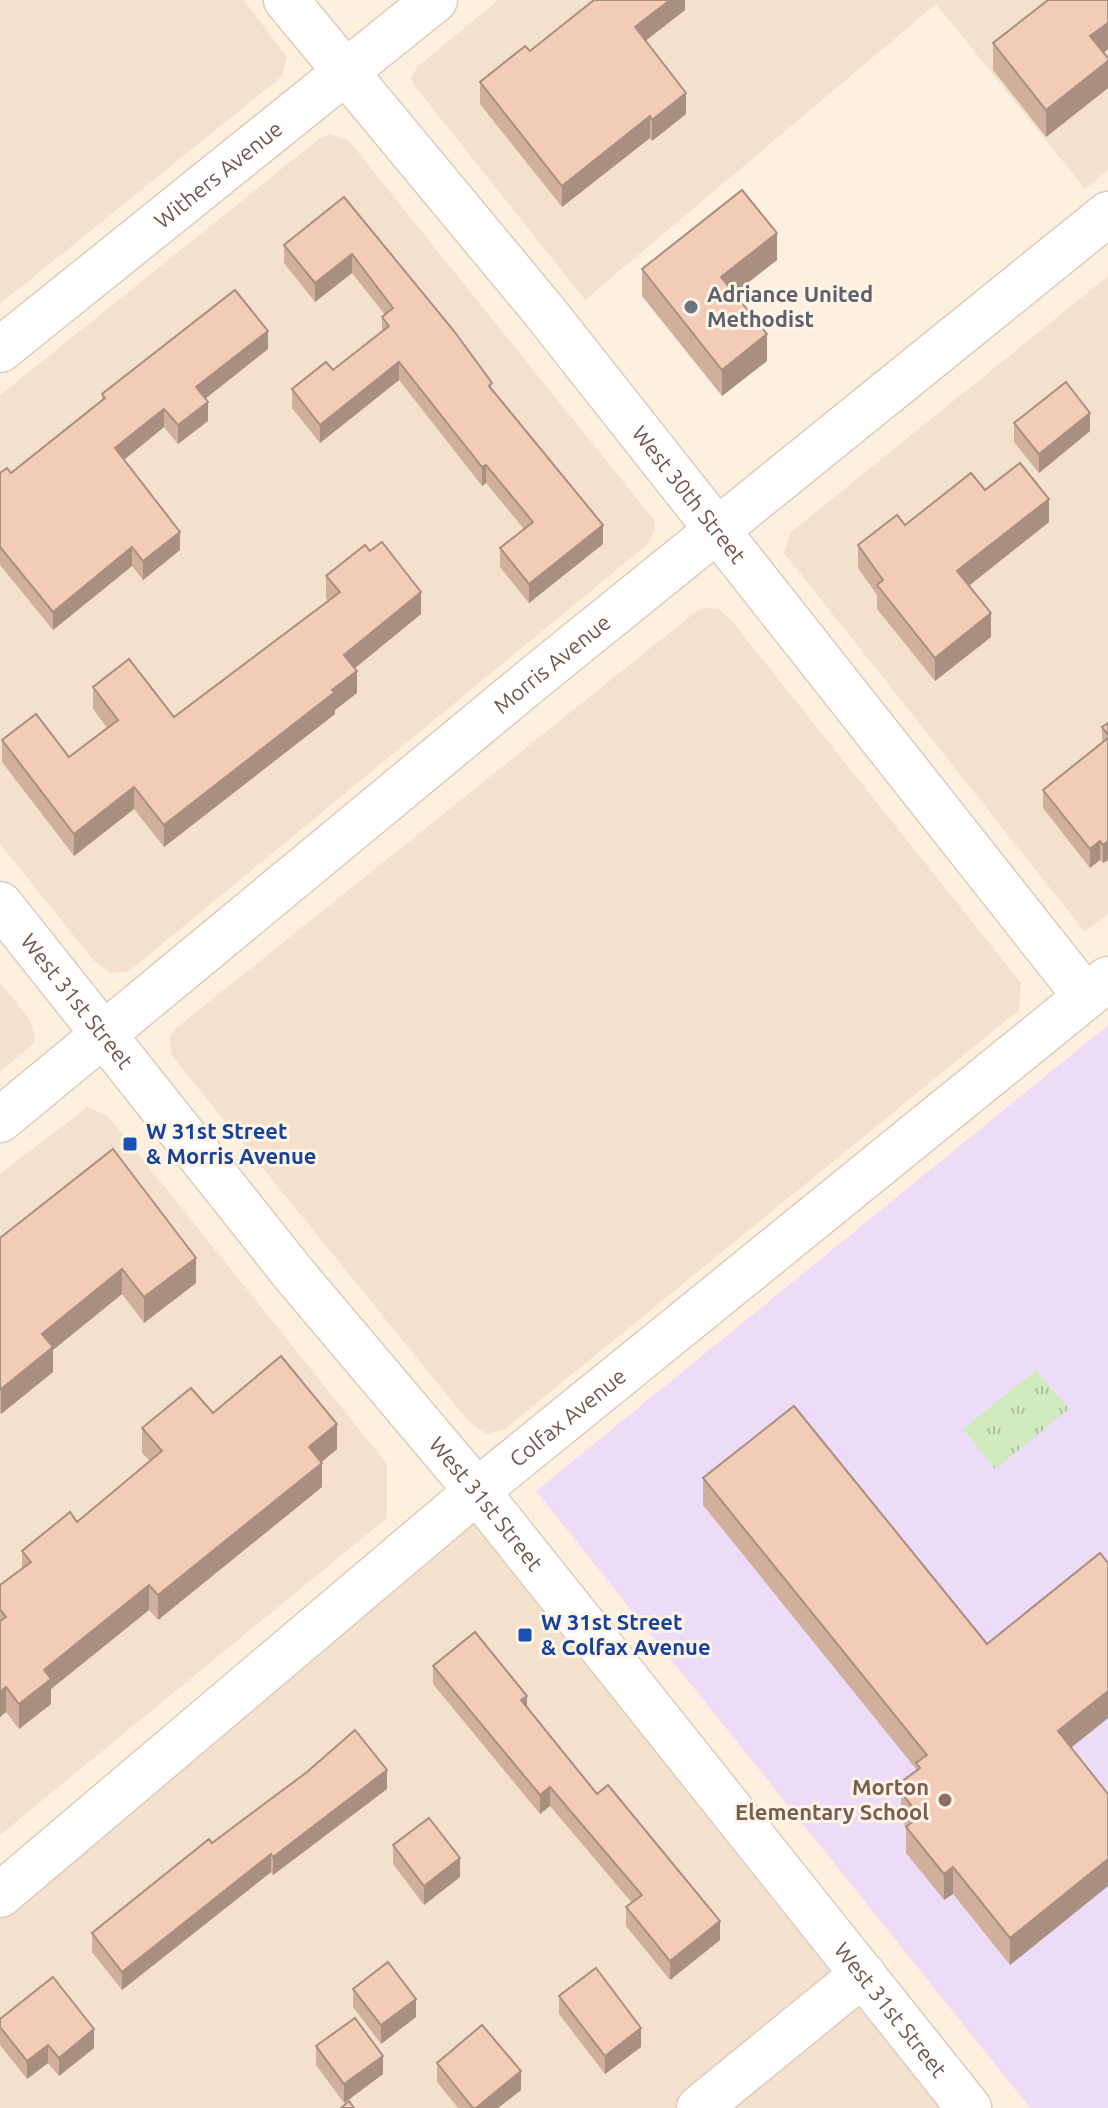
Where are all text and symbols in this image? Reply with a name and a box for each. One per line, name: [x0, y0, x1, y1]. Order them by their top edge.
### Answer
street label: Withers Avenue: [149, 115, 287, 233]
place label: Adriance United Methodist: [707, 281, 873, 331]
marker: Adriance United Methodist: [682, 298, 700, 316]
street label: West 30th Street: [628, 421, 752, 568]
street label: Morris Avenue: [488, 609, 615, 718]
street label: West 31st Street: [16, 928, 139, 1073]
place label: W 31st Street & Morris Avenue: [146, 1118, 317, 1168]
marker: W 31st Street & Morris Avenue: [121, 1135, 139, 1153]
street label: Colfax Avenue: [504, 1362, 631, 1471]
street label: West 31st Street: [425, 1431, 549, 1575]
place label: W 31st Street & Colfax Avenue: [541, 1609, 711, 1659]
marker: W 31st Street & Colfax Avenue: [516, 1626, 534, 1644]
place label: Morton Elementary School: [735, 1774, 929, 1824]
marker: Morton Elementary School: [936, 1791, 954, 1809]
street label: West 31st Street: [830, 1937, 953, 2082]

